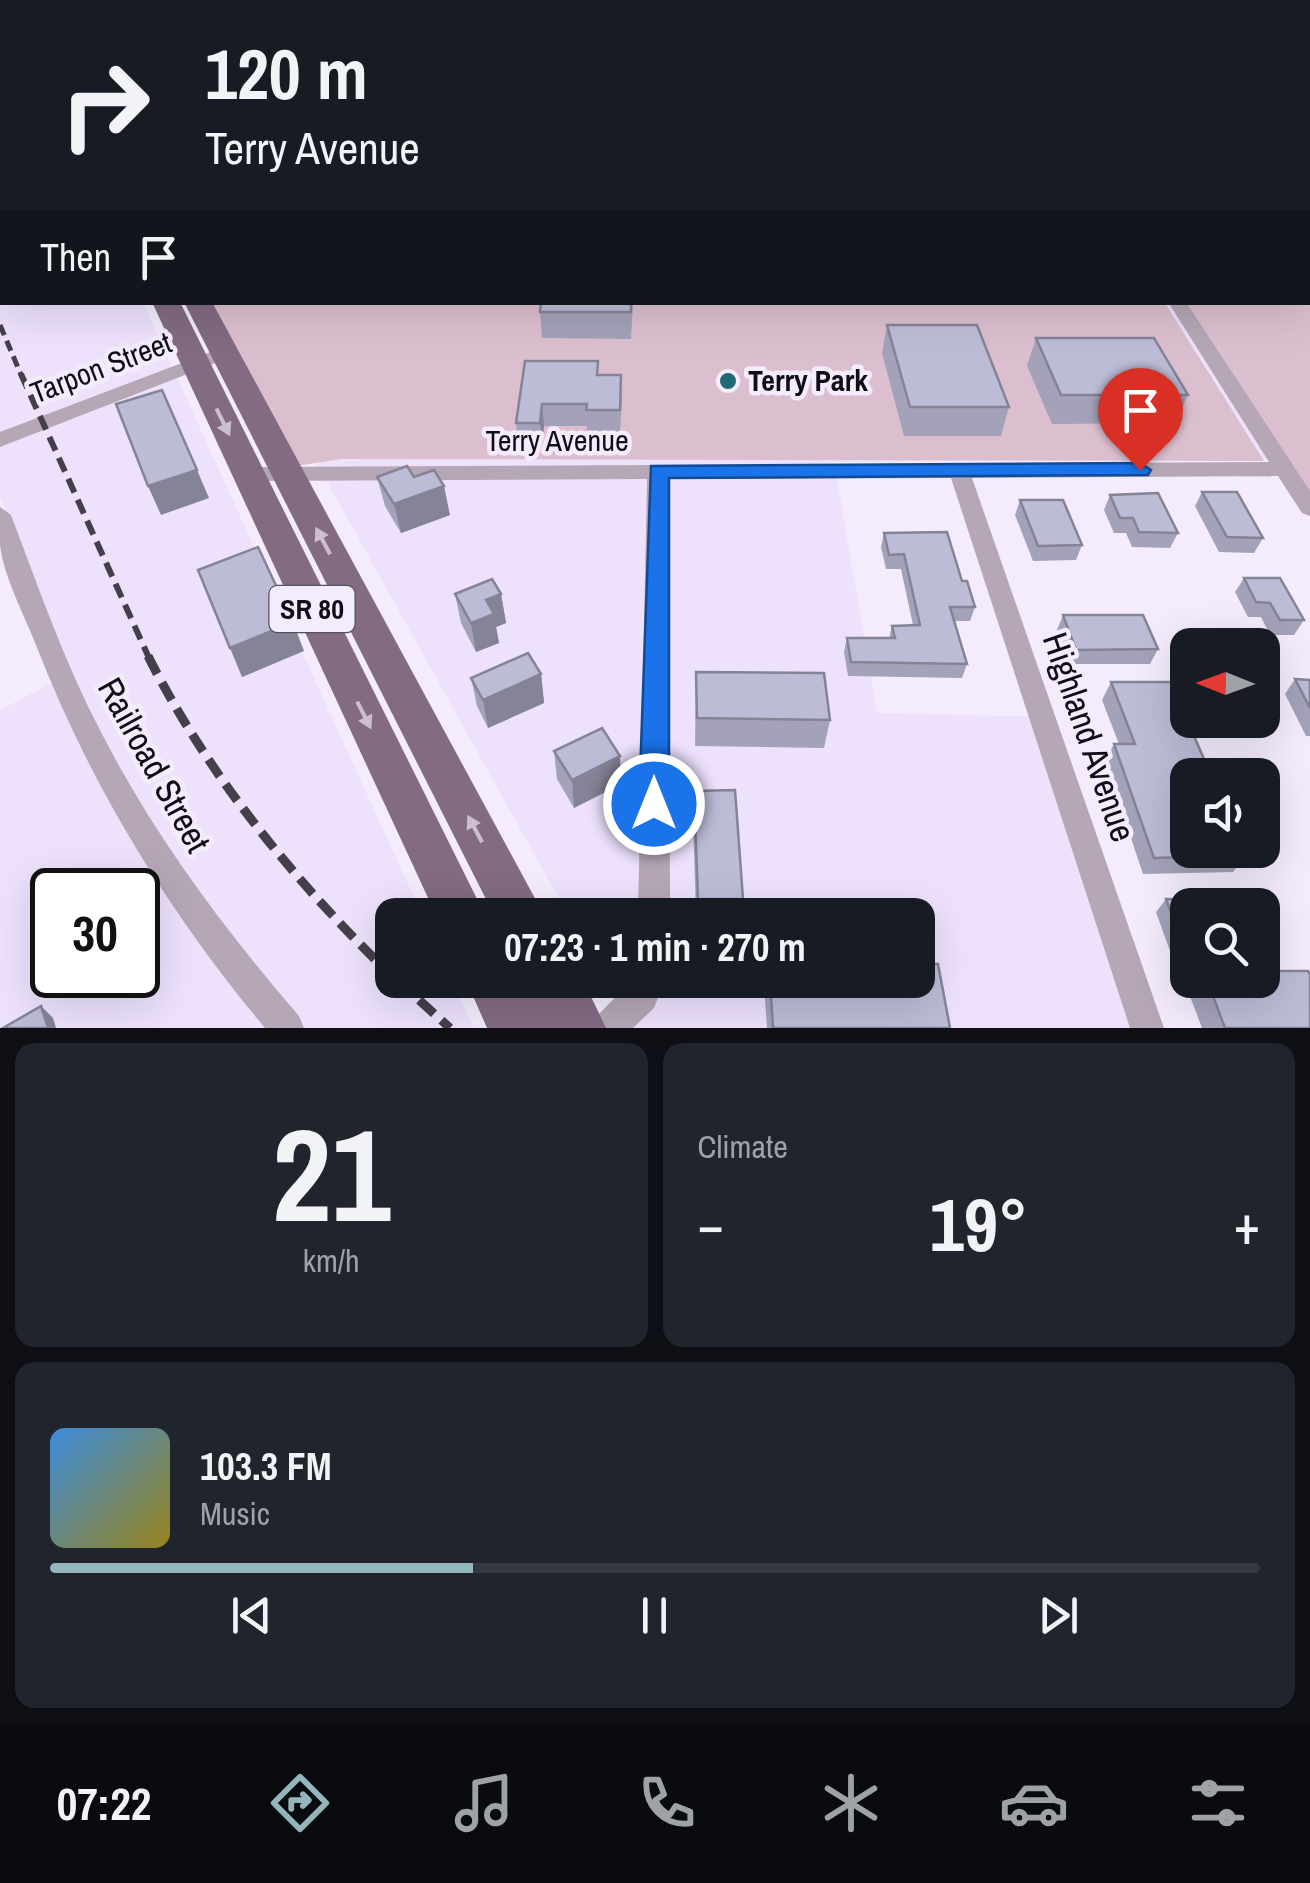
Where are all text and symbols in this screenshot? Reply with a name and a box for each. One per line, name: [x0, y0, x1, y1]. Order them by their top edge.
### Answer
text: 120 m: [205, 27, 368, 121]
icon: right: [40, 40, 170, 170]
text: Terry Avenue: [205, 117, 420, 178]
icon: arrive: [131, 230, 186, 285]
text: Then: [40, 232, 111, 283]
street label: Tarpon Street: [24, 322, 177, 412]
place label: Terry Park: [748, 360, 868, 400]
pin: [1098, 368, 1183, 471]
marker: Terry Park: [717, 370, 739, 392]
icon: arrive: [1113, 383, 1168, 438]
one-way arrow: [214, 408, 231, 437]
street label: Terry Avenue: [485, 420, 629, 460]
one-way arrow: [315, 527, 332, 556]
road number: SR 80: [270, 586, 354, 632]
street label: Highland Avenue: [1032, 626, 1147, 848]
north arrow: [1170, 628, 1280, 738]
map controls: [1170, 628, 1280, 998]
street label: Railroad Street: [87, 669, 222, 861]
one-way arrow: [355, 700, 372, 729]
position arrow: [602, 752, 706, 856]
button: sound: [1170, 758, 1280, 868]
one-way arrow: [467, 814, 484, 843]
speed limit sign: 30: [30, 868, 160, 998]
button: search: [1170, 888, 1280, 998]
text: 07:23 · 1 min · 270 m: [504, 922, 806, 973]
text: 21: [272, 1086, 391, 1262]
text: Climate: [698, 1125, 788, 1168]
text: 19°: [930, 1173, 1028, 1274]
text: −: [698, 1187, 724, 1261]
text: +: [1234, 1187, 1260, 1261]
text: km/h: [303, 1239, 360, 1282]
text: 103.3 FM: [200, 1441, 332, 1492]
text: Music: [200, 1492, 270, 1535]
icon: previous: [224, 1588, 279, 1643]
icon: pause: [627, 1588, 682, 1643]
icon: next: [1031, 1588, 1086, 1643]
icon: directions: [265, 1768, 335, 1838]
icon: music: [449, 1768, 519, 1838]
icon: phone: [632, 1768, 702, 1838]
icon: climate: [816, 1768, 886, 1838]
icon: car: [999, 1768, 1069, 1838]
icon: filters: [1183, 1768, 1253, 1838]
text: 07:22: [57, 1773, 151, 1834]

